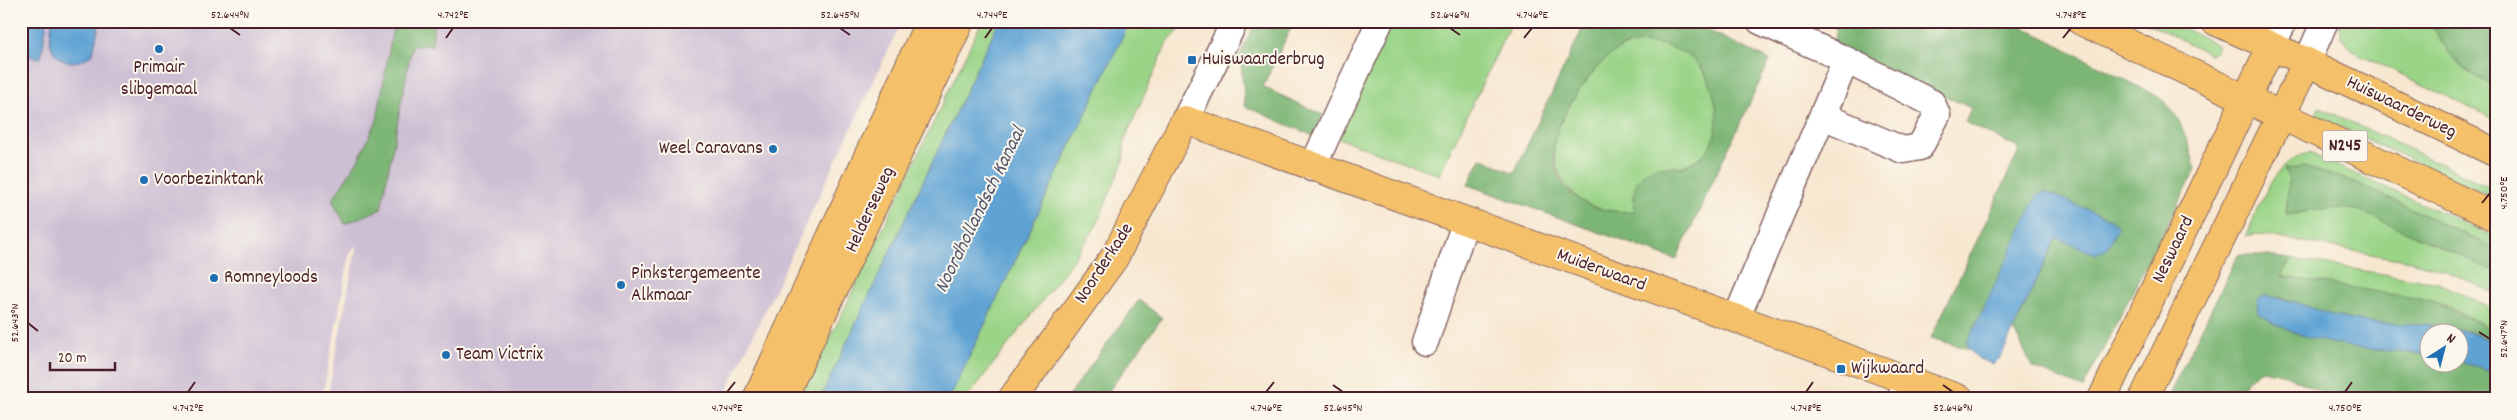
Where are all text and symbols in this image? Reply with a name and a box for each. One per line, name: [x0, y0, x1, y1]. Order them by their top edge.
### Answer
text: 52.644°N: [211, 7, 249, 24]
text: 4.742°E: [437, 7, 469, 24]
text: 52.645°N: [821, 7, 860, 24]
text: 4.744°E: [977, 7, 1008, 24]
text: 52.646°N: [1430, 7, 1470, 24]
text: 4.746°E: [1516, 7, 1548, 24]
text: 4.748°E: [2056, 7, 2087, 24]
marker: Primair slibgemaal: [153, 43, 165, 55]
place label: Huiswaarderbrug: [1202, 47, 1325, 74]
marker: Huiswaarderbrug: [1186, 54, 1198, 66]
place label: Primair slibgemaal: [121, 55, 198, 104]
street label: Huiswaarderweg: [2341, 70, 2461, 146]
water label: Noordhollandsch Kanaal: [929, 120, 1034, 298]
road number: N245: [2322, 130, 2368, 162]
place label: Weel Caravans: [659, 136, 763, 163]
marker: Weel Caravans: [767, 143, 779, 155]
street label: Helderseweg: [839, 163, 903, 257]
place label: Voorbezinktank: [154, 167, 264, 194]
marker: Voorbezinktank: [138, 174, 150, 186]
text: 4.750°E: [2496, 176, 2513, 209]
street label: Neswaard: [2146, 212, 2202, 288]
street label: Noorderkade: [1069, 218, 1141, 310]
street label: Muiderwaard: [1553, 242, 1649, 300]
place label: Pinkstergemeente Alkmaar: [631, 261, 761, 310]
place label: Romneyloods: [224, 265, 318, 292]
marker: Romneyloods: [208, 272, 220, 284]
marker: Pinkstergemeente Alkmaar: [615, 279, 627, 291]
text: 52.643°N: [7, 304, 24, 342]
text: 52.647°N: [2496, 320, 2513, 358]
north arrow: [2420, 322, 2470, 372]
text: N: [2442, 329, 2459, 349]
scale bar: [50, 340, 115, 372]
place label: Team Victrix: [456, 342, 543, 369]
text: 20 m: [58, 348, 86, 370]
marker: Team Victrix: [440, 349, 452, 361]
place label: Wijkwaard: [1851, 356, 1924, 383]
marker: Wijkwaard: [1835, 363, 1847, 375]
text: 4.742°E: [172, 400, 204, 417]
text: 4.744°E: [712, 400, 743, 417]
text: 4.746°E: [1250, 400, 1282, 417]
text: 52.645°N: [1324, 400, 1363, 417]
text: 4.748°E: [1791, 400, 1822, 417]
text: 52.646°N: [1933, 400, 1973, 417]
text: 4.750°E: [2329, 400, 2362, 417]

